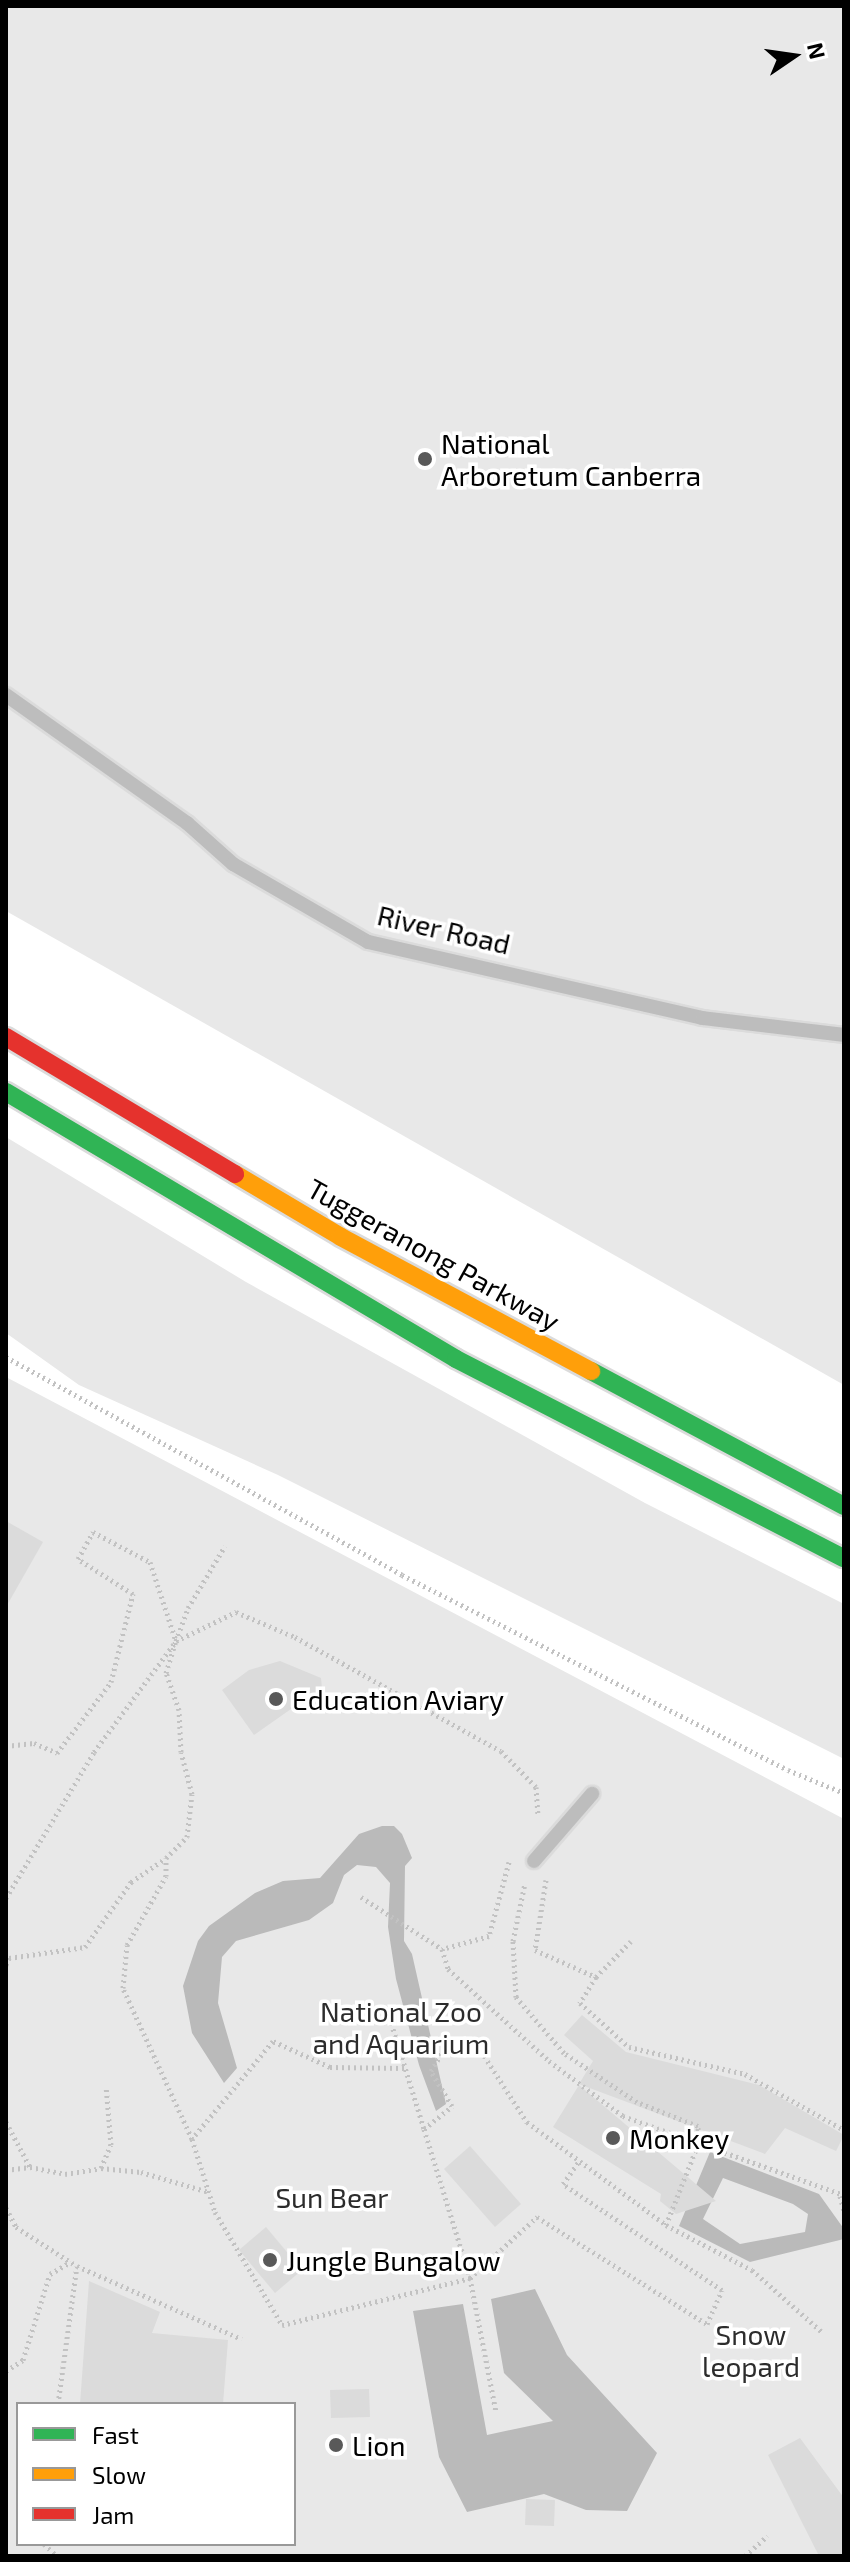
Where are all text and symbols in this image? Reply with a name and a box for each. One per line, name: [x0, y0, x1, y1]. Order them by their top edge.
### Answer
north arrow: [754, 16, 834, 96]
text: N: [803, 40, 832, 61]
place label: National Arboretum Canberra: [441, 426, 701, 492]
marker: National Arboretum Canberra: [416, 450, 434, 468]
street label: River Road: [374, 897, 514, 961]
street label: Tuggeranong Parkway: [302, 1171, 566, 1337]
place label: Education Aviary: [292, 1682, 505, 1716]
marker: Education Aviary: [267, 1690, 285, 1708]
park label: National Zoo and Aquarium: [312, 1994, 490, 2060]
place label: Monkey: [629, 2121, 729, 2155]
marker: Monkey: [604, 2129, 622, 2147]
park label: Sun Bear: [275, 2180, 389, 2214]
place label: Jungle Bungalow: [286, 2243, 501, 2277]
marker: Jungle Bungalow: [261, 2251, 279, 2269]
park label: Snow leopard: [702, 2317, 800, 2383]
legend: [16, 2402, 296, 2546]
text: Fast: [92, 2420, 139, 2449]
place label: Lion: [352, 2428, 406, 2462]
marker: Lion: [327, 2436, 345, 2454]
text: Slow: [92, 2460, 146, 2489]
text: Jam: [92, 2500, 134, 2529]

